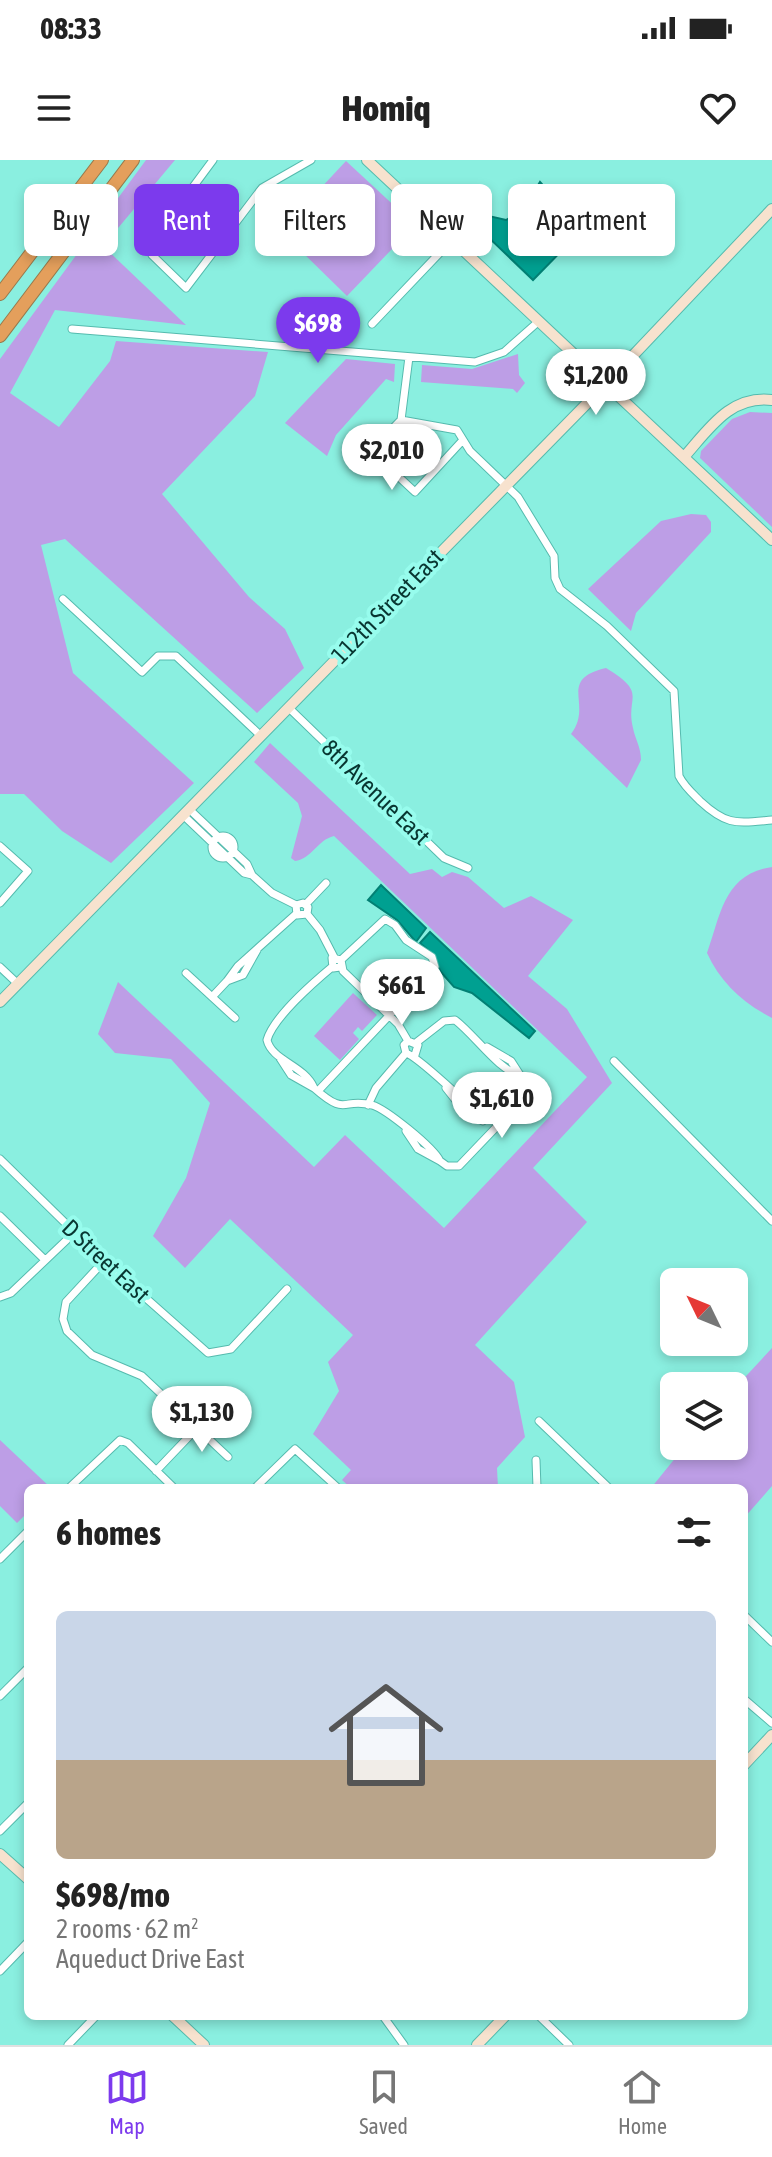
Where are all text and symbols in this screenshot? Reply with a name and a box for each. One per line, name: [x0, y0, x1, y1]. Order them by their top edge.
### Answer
text: 08:33: [40, 11, 102, 45]
icon: menu: [32, 86, 76, 130]
icon: heart: [696, 86, 740, 130]
text: Homiq: [341, 87, 431, 129]
chip: Buy: [24, 184, 118, 256]
chip: Rent: [134, 184, 239, 256]
chip: Filters: [255, 184, 375, 256]
chip: New: [391, 184, 492, 256]
chip: Apartment: [508, 184, 675, 256]
pin: $698: [271, 297, 365, 365]
text: $698: [294, 308, 342, 338]
pin: $1,200: [531, 349, 661, 417]
text: $1,200: [564, 360, 628, 390]
pin: $2,010: [327, 424, 457, 492]
text: $2,010: [360, 435, 424, 465]
street label: 112th Street East: [326, 543, 448, 669]
street label: 8th Avenue East: [316, 734, 436, 850]
pin: $661: [355, 959, 449, 1027]
text: $661: [378, 970, 426, 1000]
pin: $1,610: [437, 1072, 567, 1140]
text: $1,610: [470, 1083, 534, 1113]
street label: D Street East: [57, 1214, 155, 1308]
north arrow: [660, 1268, 748, 1356]
map controls: [660, 1268, 748, 1460]
button: layers: [660, 1372, 748, 1460]
pin: $1,130: [137, 1386, 267, 1454]
text: $1,130: [170, 1397, 234, 1427]
icon: filters: [672, 1510, 716, 1554]
text: 6 homes: [56, 1513, 161, 1552]
icon: home: [314, 1663, 458, 1807]
text: $698/mo: [56, 1875, 170, 1914]
text: 2 rooms · 62 m²: [56, 1914, 198, 1944]
text: Aqueduct Drive East: [56, 1944, 245, 1974]
tab: Map: [105, 2065, 149, 2139]
tab: Saved: [359, 2065, 408, 2139]
tab: Home: [618, 2065, 667, 2139]

